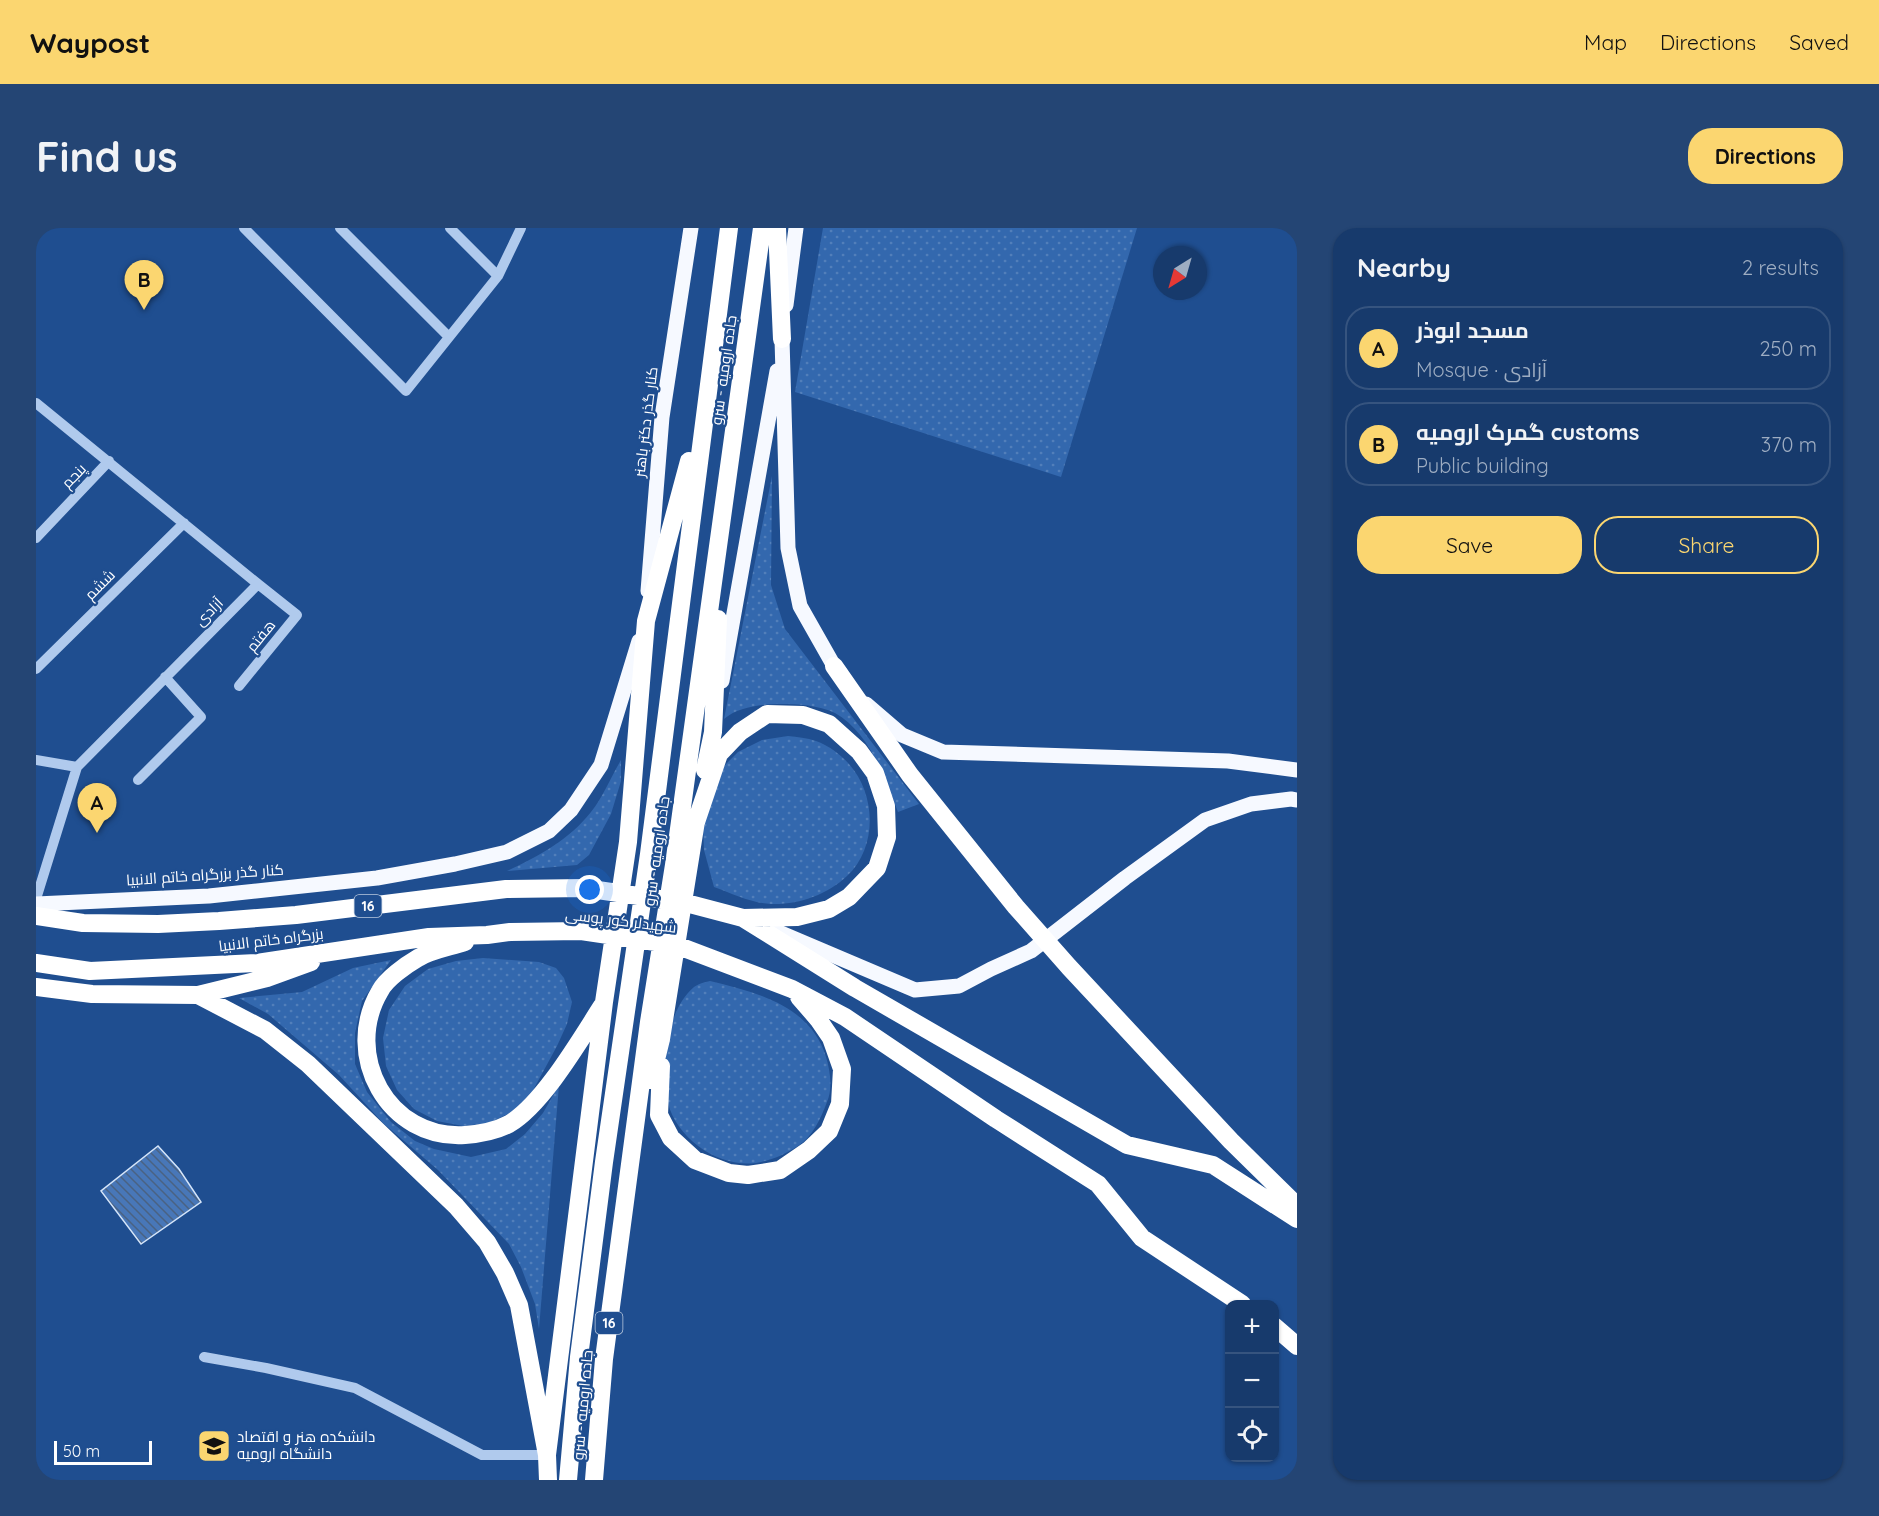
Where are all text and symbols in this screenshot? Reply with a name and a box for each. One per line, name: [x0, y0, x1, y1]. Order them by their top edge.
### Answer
text: Waypost: [30, 25, 150, 60]
text: Map: [1584, 29, 1627, 55]
text: Directions: [1660, 29, 1756, 55]
text: Saved: [1789, 29, 1849, 55]
button: Directions: [1688, 128, 1843, 184]
text: Find us: [36, 130, 178, 183]
north arrow: [1153, 246, 1207, 300]
text: Nearby: [1357, 251, 1451, 284]
text: 2 results: [1742, 255, 1819, 280]
pin: B: [124, 260, 164, 310]
street label: جاده ارومیه - سرو: [706, 314, 741, 426]
text: مسجد ابوذر: [1416, 316, 1529, 344]
text: A: [1372, 336, 1385, 361]
text: 250 m: [1759, 336, 1817, 361]
text: Mosque · آزادی: [1416, 357, 1547, 382]
street label: کنار گذر دکتر باهنر: [629, 366, 662, 479]
text: گمرک ارومیه customs: [1416, 418, 1639, 446]
text: B: [1372, 432, 1385, 457]
text: 370 m: [1761, 432, 1817, 457]
text: Public building: [1416, 453, 1549, 478]
street label: پنجم: [57, 459, 91, 493]
button: Save: [1357, 516, 1582, 574]
button: Share: [1594, 516, 1819, 574]
street label: ششم: [80, 565, 120, 605]
street label: آزادی: [190, 593, 228, 631]
street label: هفتم: [242, 616, 280, 656]
pin: A: [78, 784, 116, 833]
street label: جاده ارومیه - سرو: [639, 795, 674, 907]
street label: کنار گذر بزرگراه خاتم الانبیا: [125, 860, 285, 890]
your location: [575, 875, 604, 904]
road number: 16: [354, 895, 382, 917]
street label: شهیدلر کور پوسی: [564, 904, 678, 938]
street label: بزرگراه خاتم الانبیا: [217, 924, 325, 956]
map controls: [1225, 1300, 1279, 1462]
button: +: [1225, 1300, 1279, 1354]
road number: 16: [596, 1312, 622, 1334]
street label: جاده ارومیه - سرو: [568, 1349, 597, 1461]
button: −: [1225, 1354, 1279, 1408]
button: locate: [1225, 1408, 1279, 1462]
place label: دانشکده هنر و اقتصاد دانشگاه ارومیه: [237, 1427, 375, 1463]
school or university icon: دانشکده هنر و اقتصاد دانشگاه ارومیه: [196, 1428, 232, 1464]
scale bar: [54, 1438, 152, 1466]
text: 50 m: [63, 1441, 100, 1461]

